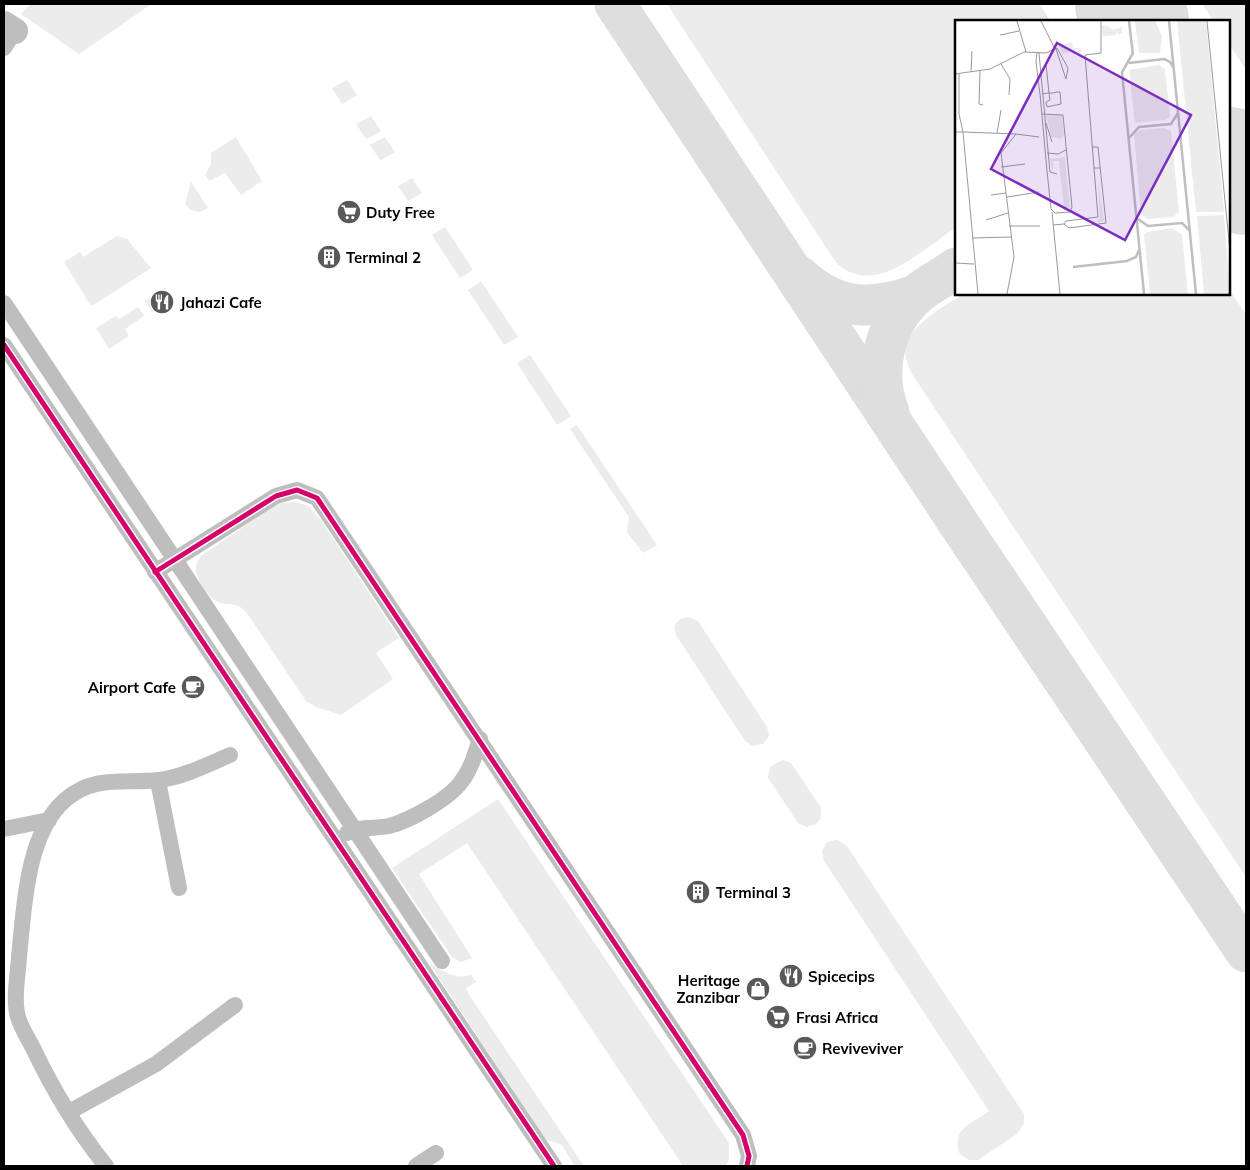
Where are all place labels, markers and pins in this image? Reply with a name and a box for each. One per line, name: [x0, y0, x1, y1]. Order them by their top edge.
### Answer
supermarket icon: Duty Free: [336, 199, 362, 225]
place label: Duty Free: [366, 203, 435, 222]
building icon: Terminal 2: [316, 244, 342, 270]
place label: Terminal 2: [346, 248, 421, 267]
restaurant icon: Jahazi Cafe: [149, 289, 175, 315]
place label: Jahazi Cafe: [180, 293, 262, 312]
cafe icon: Airport Cafe: [180, 674, 206, 700]
place label: Airport Cafe: [88, 678, 176, 697]
building icon: Terminal 3: [685, 879, 711, 905]
place label: Terminal 3: [716, 883, 791, 902]
restaurant icon: Spicecips: [778, 963, 804, 989]
place label: Spicecips: [808, 967, 875, 986]
place label: Heritage Zanzibar: [676, 971, 740, 1007]
shop icon: Heritage Zanzibar: [745, 976, 771, 1002]
supermarket icon: Frasi Africa: [765, 1004, 791, 1030]
place label: Frasi Africa: [796, 1008, 878, 1027]
cafe icon: Reviveviver: [792, 1035, 818, 1061]
place label: Reviveviver: [822, 1039, 903, 1058]

